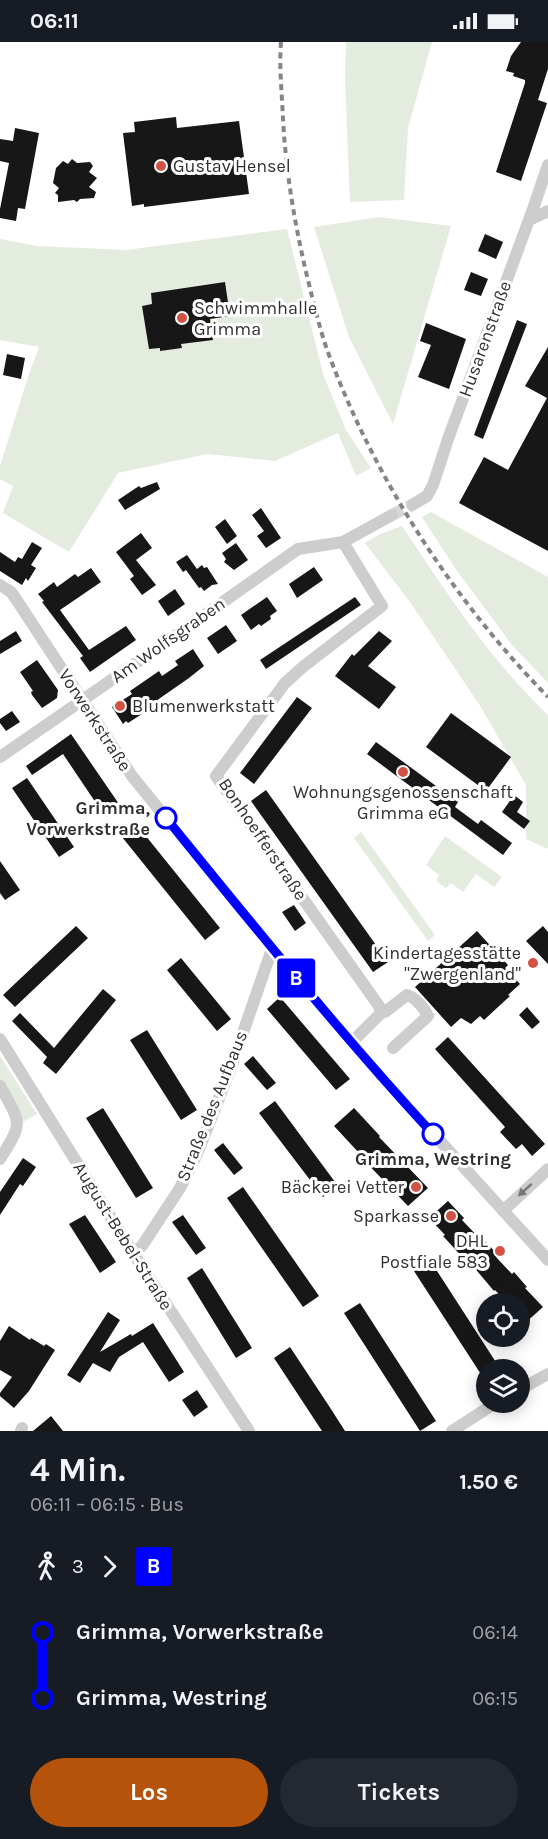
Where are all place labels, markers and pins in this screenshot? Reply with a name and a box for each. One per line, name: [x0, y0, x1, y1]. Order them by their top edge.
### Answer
place label: Gustav Hensel: [173, 155, 291, 177]
marker: Gustav Hensel: [154, 159, 168, 173]
place label: Schwimmhalle Grimma: [194, 297, 317, 340]
marker: Schwimmhalle Grimma: [175, 311, 189, 325]
place label: Blumenwerkstatt: [132, 695, 275, 717]
marker: Blumenwerkstatt: [113, 699, 127, 713]
marker: Wohnungsgenossenschaft Grimma eG: [396, 765, 410, 779]
place label: Wohnungsgenossenschaft Grimma eG: [293, 781, 513, 824]
place label: Grimma, Vorwerkstraße: [26, 797, 150, 840]
marker: Grimma, Vorwerkstraße: [155, 807, 177, 829]
place label: Kindertagesstätte "Zwergenland": [373, 942, 521, 985]
marker: Kindertagesstätte "Zwergenland": [526, 956, 540, 970]
marker: Grimma, Westring: [422, 1123, 444, 1145]
place label: Grimma, Westring: [355, 1148, 512, 1170]
place label: Bäckerei Vetter: [281, 1176, 404, 1198]
marker: Bäckerei Vetter: [409, 1180, 423, 1194]
place label: Sparkasse: [353, 1205, 439, 1227]
marker: Sparkasse: [444, 1209, 458, 1223]
place label: DHL Postfiale 583: [380, 1230, 489, 1273]
marker: DHL Postfiale 583: [493, 1244, 507, 1258]

